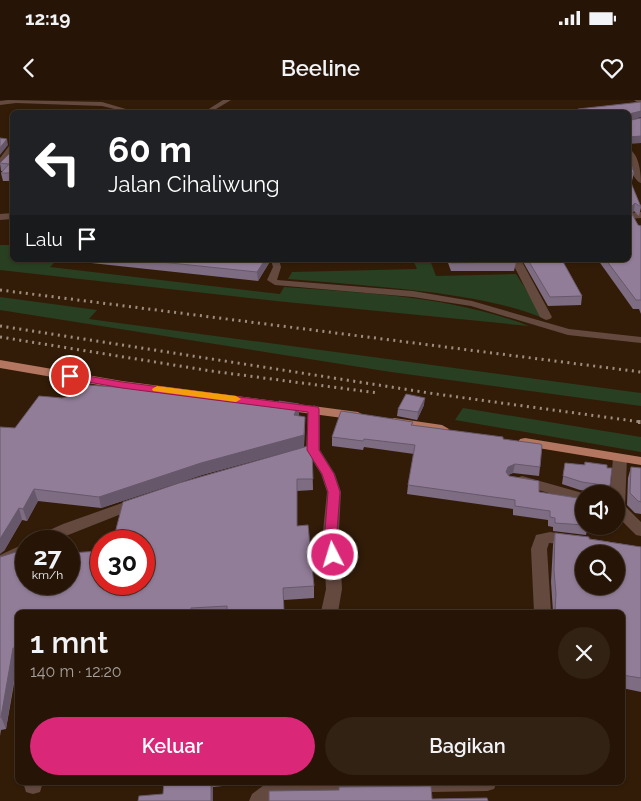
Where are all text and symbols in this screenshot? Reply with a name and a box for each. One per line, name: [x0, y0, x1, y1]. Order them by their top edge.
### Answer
text: 12:19: [25, 7, 70, 29]
icon: back: [15, 54, 43, 82]
icon: heart: [598, 54, 626, 82]
text: Beeline: [281, 55, 360, 81]
text: 60 m: [108, 129, 192, 170]
icon: left: [25, 130, 90, 195]
text: Jalan Cihaliwung: [108, 171, 280, 197]
icon: arrive: [73, 225, 101, 253]
text: Lalu: [25, 228, 63, 250]
pin: [49, 355, 91, 397]
icon: arrive: [56, 362, 84, 390]
map controls: [575, 485, 625, 595]
button: sound: [575, 485, 625, 535]
position arrow: [306, 528, 358, 580]
speed limit sign: 30: [90, 530, 155, 595]
text: 27: [33, 541, 62, 571]
button: search: [575, 545, 625, 595]
text: km/h: [32, 568, 63, 582]
text: 1 mnt: [30, 625, 108, 660]
button: close: [558, 627, 610, 679]
text: 140 m · 12:20: [30, 662, 122, 681]
button: Keluar: [30, 717, 315, 775]
button: Bagikan: [325, 717, 610, 775]

